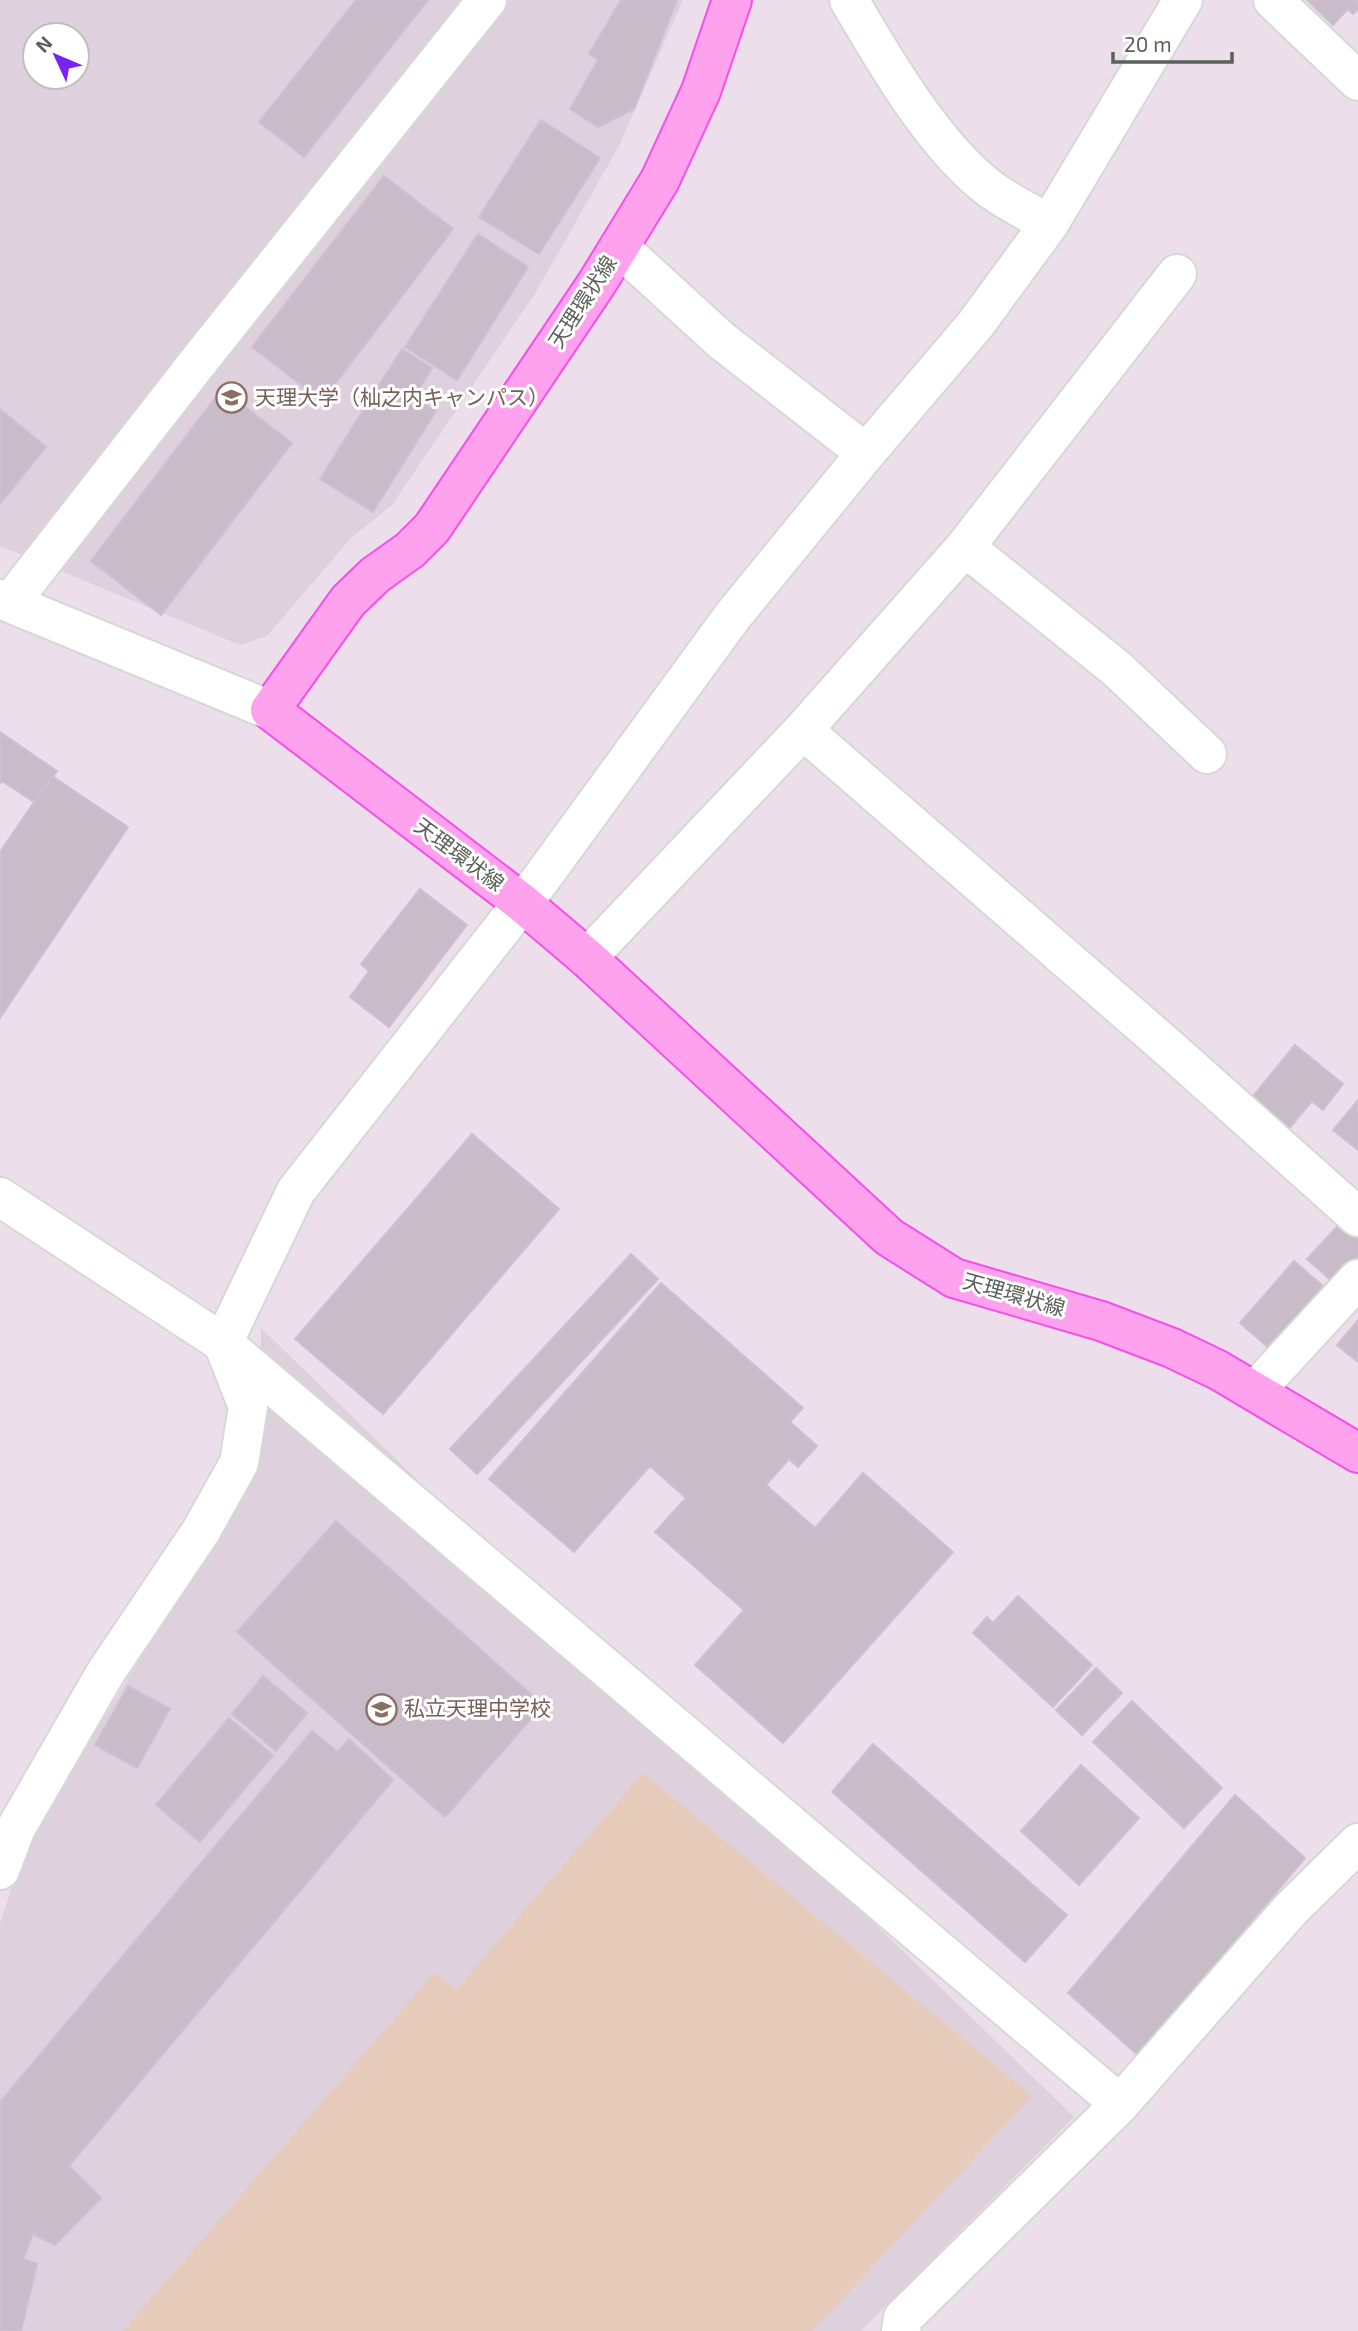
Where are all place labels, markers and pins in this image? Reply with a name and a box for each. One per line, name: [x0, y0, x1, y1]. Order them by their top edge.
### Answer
school or university icon: 天理大学（杣之内キャンパス）: [215, 381, 249, 415]
place label: 天理大学（杣之内キャンパス）: [255, 384, 549, 409]
school or university icon: 私立天理中学校: [364, 1692, 398, 1726]
place label: 私立天理中学校: [404, 1695, 551, 1720]

